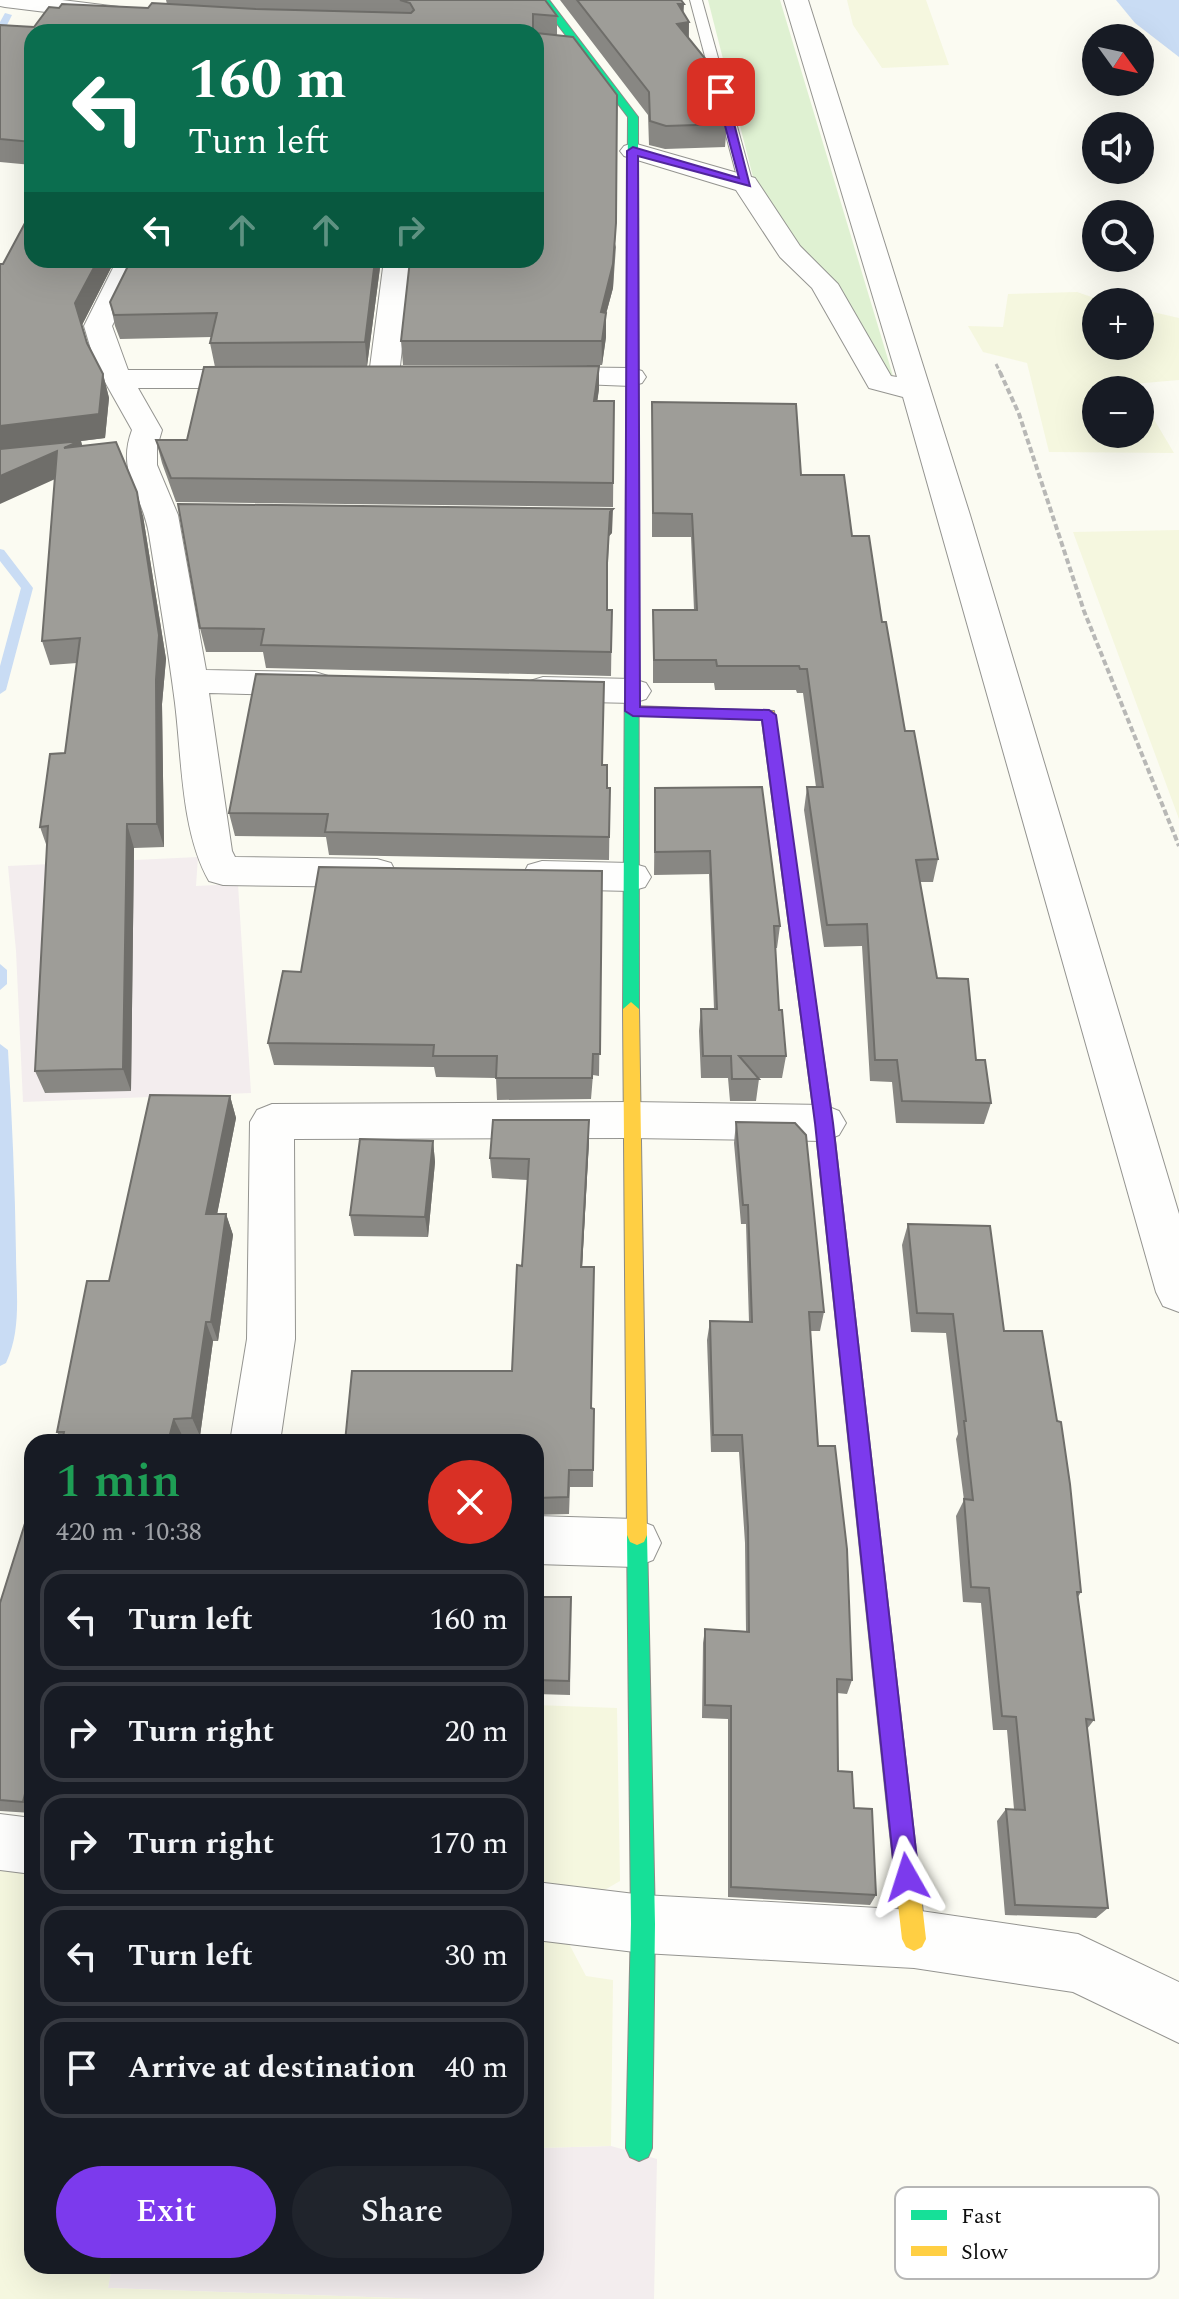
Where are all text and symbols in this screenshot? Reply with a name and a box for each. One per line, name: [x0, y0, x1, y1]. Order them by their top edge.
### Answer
north arrow: [1082, 24, 1154, 96]
map controls: [1082, 24, 1154, 448]
text: 160 m: [188, 38, 347, 123]
icon: left: [56, 56, 160, 160]
pin: [687, 58, 755, 126]
icon: arrive: [699, 70, 743, 114]
button: sound: [1082, 112, 1154, 184]
text: Turn left: [188, 115, 329, 170]
button: search: [1082, 200, 1154, 272]
icon: left: [136, 208, 180, 252]
icon: ahead: [220, 208, 264, 252]
icon: ahead: [304, 208, 348, 252]
icon: right: [388, 208, 432, 252]
button: +: [1082, 288, 1154, 360]
button: −: [1082, 376, 1154, 448]
text: 1 min: [56, 1445, 181, 1518]
button: close: [428, 1460, 512, 1544]
text: 420 m · 10:38: [56, 1512, 202, 1552]
text: Turn left: [128, 1597, 253, 1643]
text: 160 m: [430, 1597, 508, 1643]
icon: left: [60, 1598, 104, 1642]
text: Turn right: [128, 1709, 274, 1755]
text: 20 m: [445, 1709, 508, 1755]
icon: right: [60, 1710, 104, 1754]
text: Turn right: [128, 1821, 274, 1867]
text: 170 m: [430, 1821, 508, 1867]
icon: right: [60, 1822, 104, 1866]
position arrow: [865, 1835, 949, 1919]
text: Turn left: [128, 1933, 253, 1979]
text: 30 m: [445, 1933, 508, 1979]
icon: left: [60, 1934, 104, 1978]
text: Arrive at destination: [128, 2045, 415, 2091]
text: 40 m: [445, 2045, 508, 2091]
icon: arrive: [60, 2046, 104, 2090]
button: Exit: [56, 2166, 276, 2258]
button: Share: [292, 2166, 512, 2258]
legend: [895, 2187, 1159, 2279]
text: Fast: [961, 2200, 1002, 2233]
text: Slow: [961, 2236, 1009, 2269]

